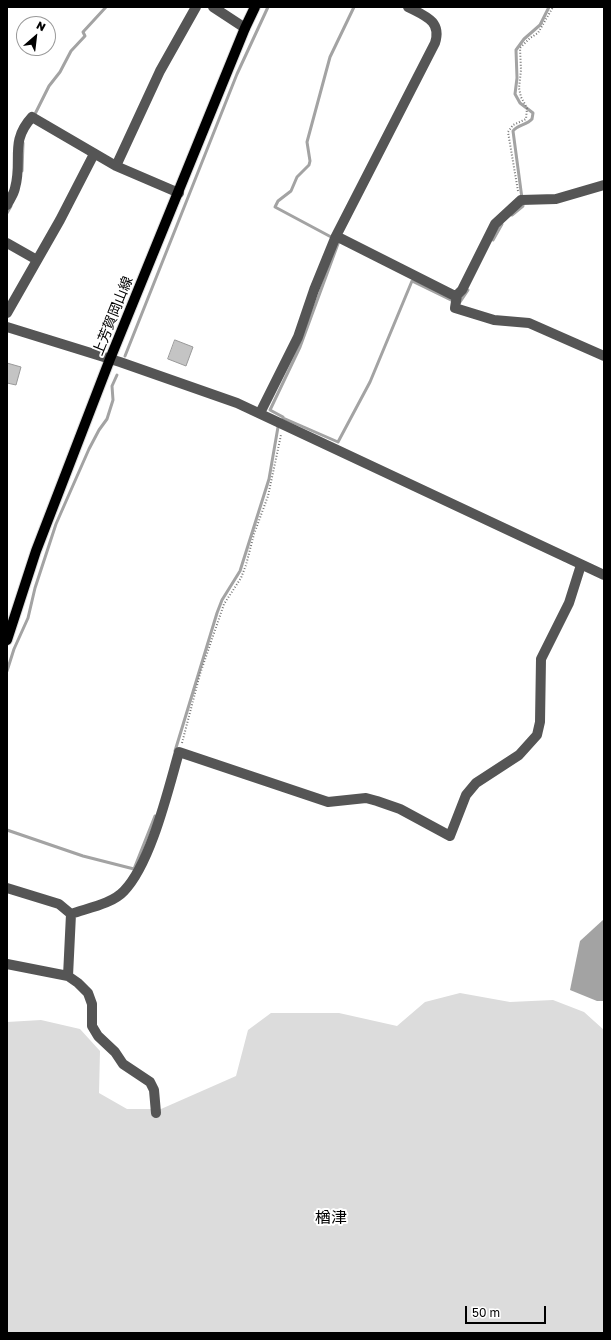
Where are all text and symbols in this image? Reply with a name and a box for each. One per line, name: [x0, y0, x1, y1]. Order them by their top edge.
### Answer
north arrow: [16, 16, 56, 56]
text: N: [35, 18, 48, 34]
street label: 上芳賀岡山線: [89, 274, 137, 358]
district label: 楢津: [315, 1208, 347, 1228]
scale bar: [467, 1298, 548, 1324]
text: 50 m: [472, 1305, 500, 1320]

